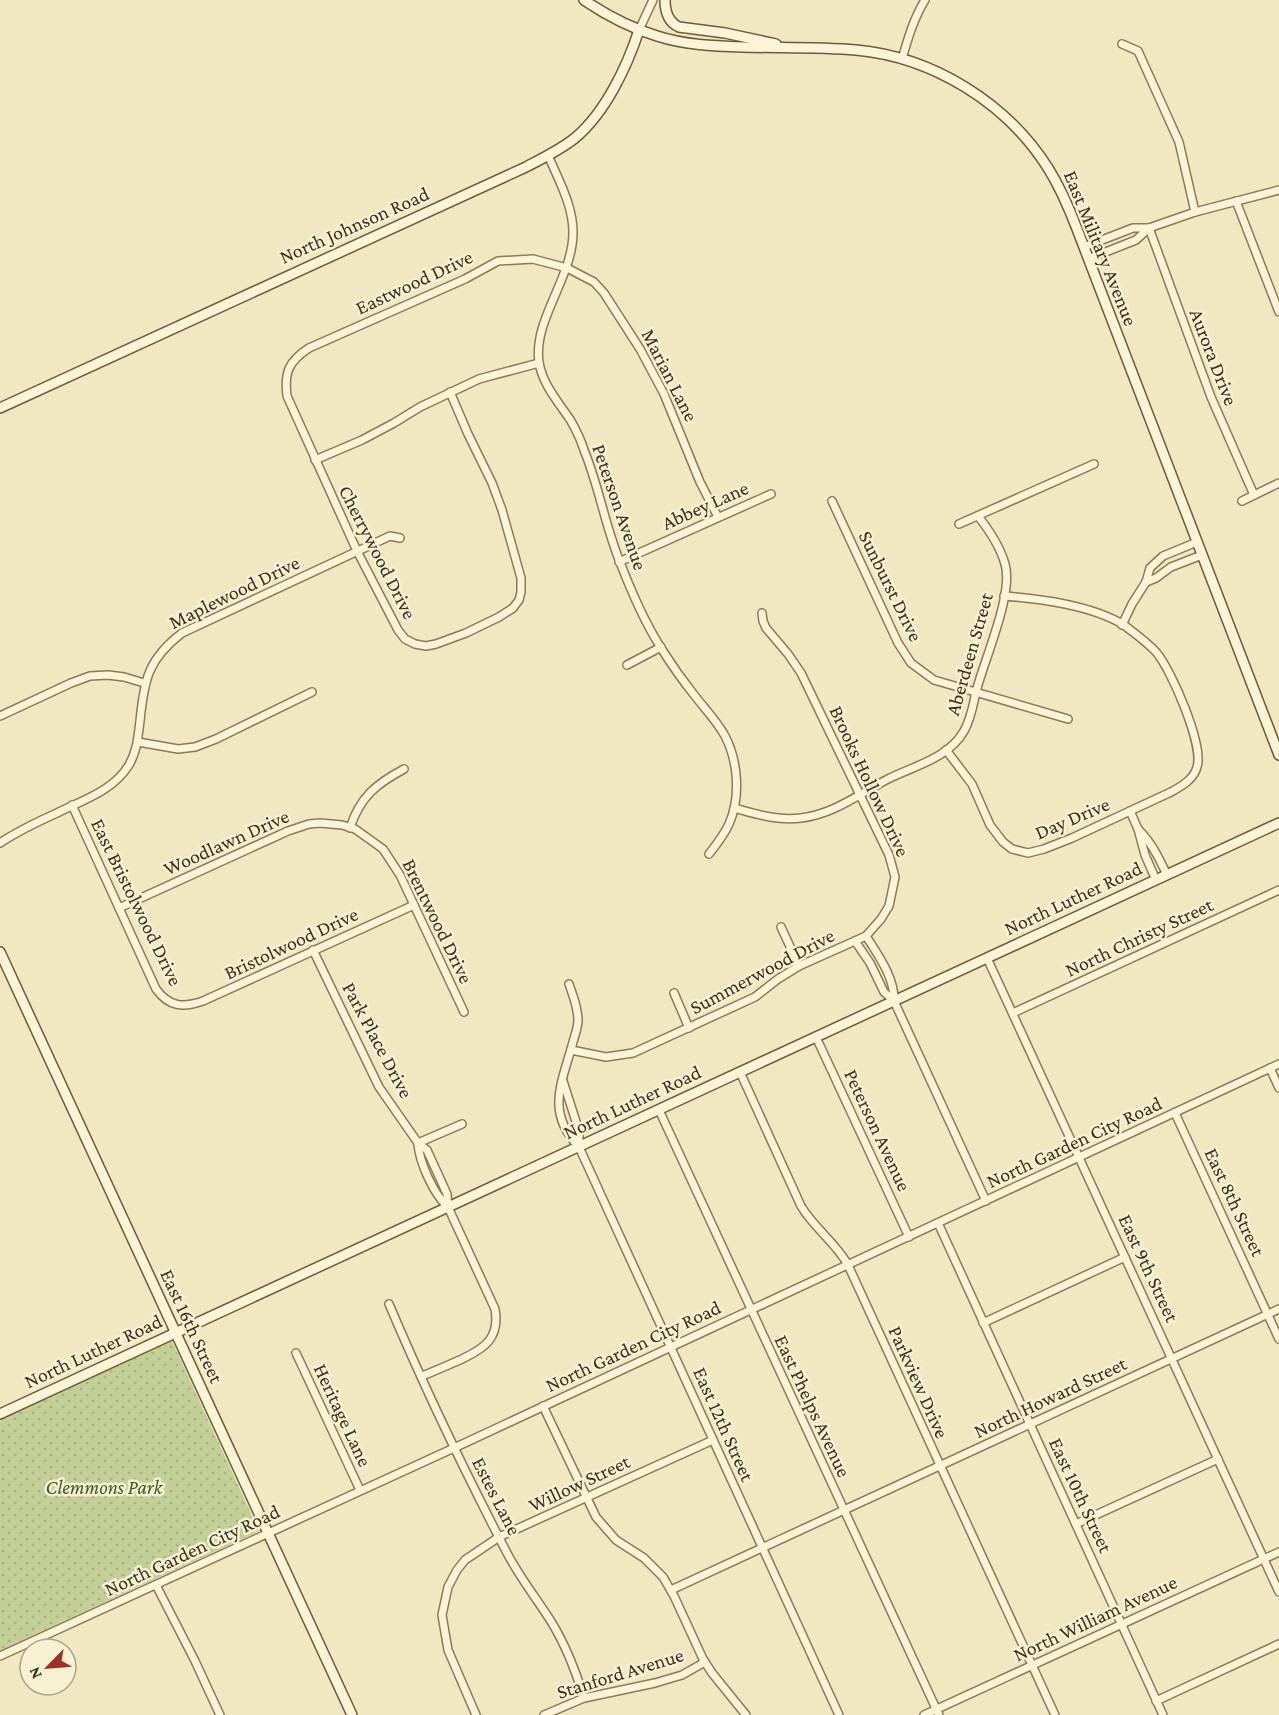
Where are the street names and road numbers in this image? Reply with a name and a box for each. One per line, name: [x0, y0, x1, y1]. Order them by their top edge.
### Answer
street label: East Military Avenue: [1059, 167, 1142, 329]
street label: North Johnson Road: [276, 182, 433, 269]
street label: Eastwood Drive: [352, 245, 476, 319]
street label: Aurora Drive: [1186, 306, 1243, 409]
street label: Marian Lane: [637, 325, 703, 425]
street label: Peterson Avenue: [588, 441, 652, 573]
street label: Abbey Lane: [658, 476, 752, 535]
street label: Cherrywood Drive: [334, 481, 421, 623]
street label: Sunburst Drive: [855, 527, 927, 645]
street label: Maplewood Drive: [165, 551, 303, 634]
street label: Aberdeen Street: [941, 590, 997, 718]
street label: Brooks Hollow Drive: [825, 702, 915, 860]
street label: Day Drive: [1031, 792, 1113, 844]
street label: Woodlawn Drive: [160, 804, 292, 880]
street label: East Bristolwood Drive: [87, 815, 187, 989]
street label: Brentwood Drive: [398, 855, 478, 987]
street label: North Luther Road: [1001, 856, 1146, 939]
street label: North Christy Street: [1062, 893, 1217, 982]
street label: Bristolwood Drive: [221, 902, 362, 984]
street label: Summerwood Drive: [686, 924, 838, 1018]
street label: Park Place Drive: [338, 978, 418, 1102]
street label: North Luther Road: [560, 1060, 705, 1143]
street label: Peterson Avenue: [840, 1066, 916, 1195]
street label: North Garden City Road: [983, 1092, 1166, 1193]
street label: East 8th Street: [1200, 1144, 1270, 1260]
street label: East 9th Street: [1114, 1211, 1184, 1326]
street label: East 16th Street: [156, 1266, 228, 1387]
street label: North Garden City Road: [542, 1296, 725, 1397]
street label: North Luther Road: [21, 1309, 166, 1392]
street label: Parkview Drive: [884, 1323, 954, 1442]
street label: East Phelps Avenue: [770, 1331, 856, 1481]
street label: North Howard Street: [970, 1352, 1130, 1442]
street label: Heritage Lane: [309, 1360, 376, 1471]
street label: East 12th Street: [689, 1364, 759, 1485]
street label: East 10th Street: [1045, 1434, 1117, 1556]
street label: Willow Street: [525, 1450, 633, 1516]
street label: Estes Lane: [468, 1453, 526, 1539]
street label: North Garden City Road: [101, 1500, 284, 1601]
street label: North William Avenue: [1010, 1570, 1181, 1666]
street label: Stanford Avenue: [554, 1643, 686, 1703]

